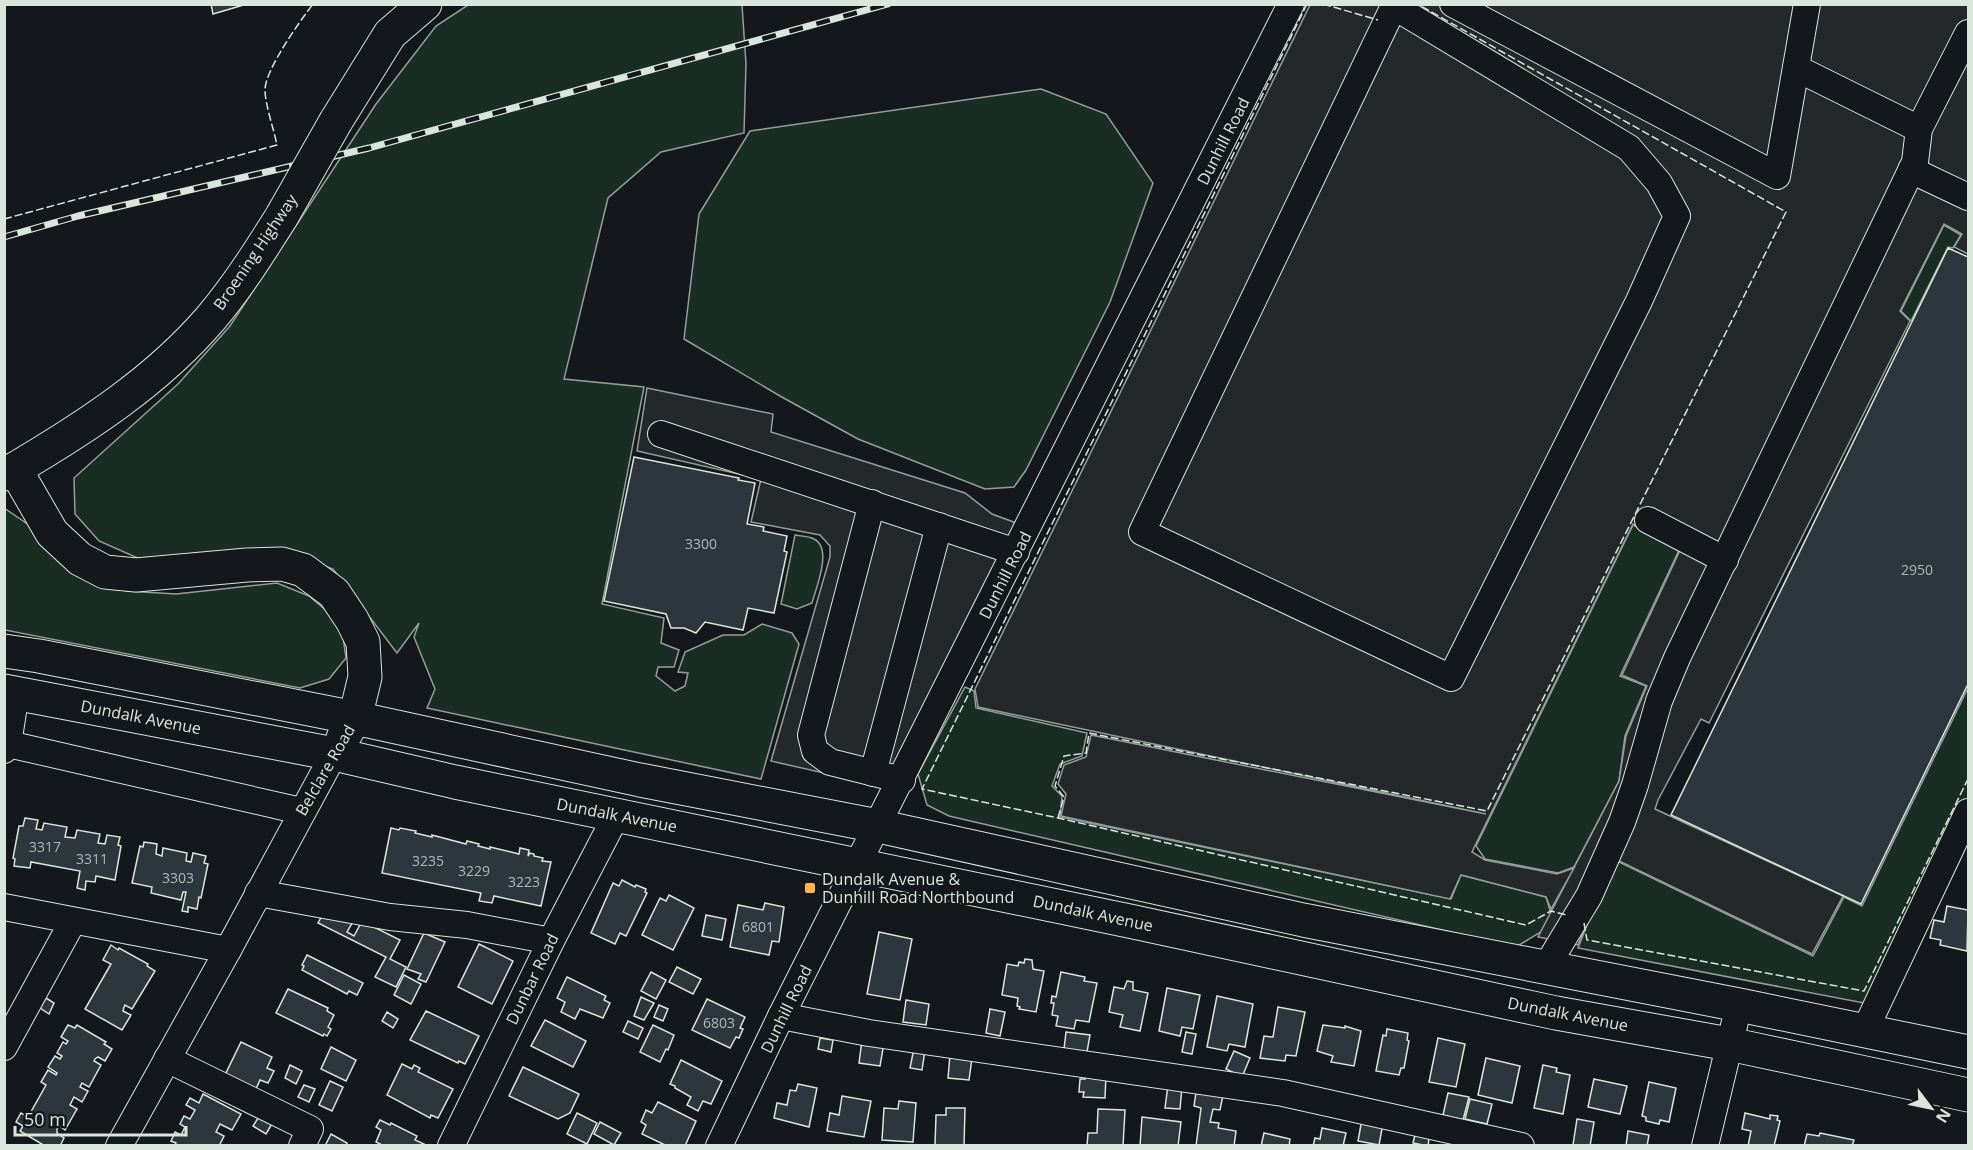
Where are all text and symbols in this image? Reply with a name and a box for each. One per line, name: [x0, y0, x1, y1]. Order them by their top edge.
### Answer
street label: Dunhill Road: [1192, 93, 1254, 189]
street label: Broening Highway: [208, 189, 303, 314]
street label: Dunhill Road: [974, 527, 1036, 623]
house number: 3300: [685, 534, 717, 553]
house number: 2950: [1901, 560, 1933, 579]
street label: Dundalk Avenue: [79, 695, 203, 739]
street label: Belclare Road: [290, 720, 360, 820]
street label: Dundalk Avenue: [555, 793, 679, 837]
house number: 3317: [29, 837, 61, 856]
house number: 3311: [76, 849, 108, 868]
house number: 3235: [412, 851, 444, 870]
house number: 3229: [458, 861, 490, 880]
house number: 3303: [162, 868, 194, 887]
place label: Dundalk Avenue & Dunhill Road Northbound: [822, 868, 1014, 908]
house number: 3223: [508, 872, 540, 891]
marker: Dundalk Avenue & Dunhill Road Northbound: [803, 881, 817, 895]
street label: Dundalk Avenue: [1031, 890, 1155, 936]
house number: 6801: [742, 917, 774, 936]
street label: Dunbar Road: [500, 930, 564, 1028]
street label: Dunhill Road: [755, 961, 817, 1057]
street label: Dundalk Avenue: [1506, 992, 1630, 1036]
house number: 6803: [703, 1013, 735, 1032]
north arrow: [1901, 1078, 1961, 1138]
scale bar: [15, 1099, 186, 1137]
text: N: [1931, 1105, 1956, 1127]
text: 50 m: [24, 1107, 66, 1131]

